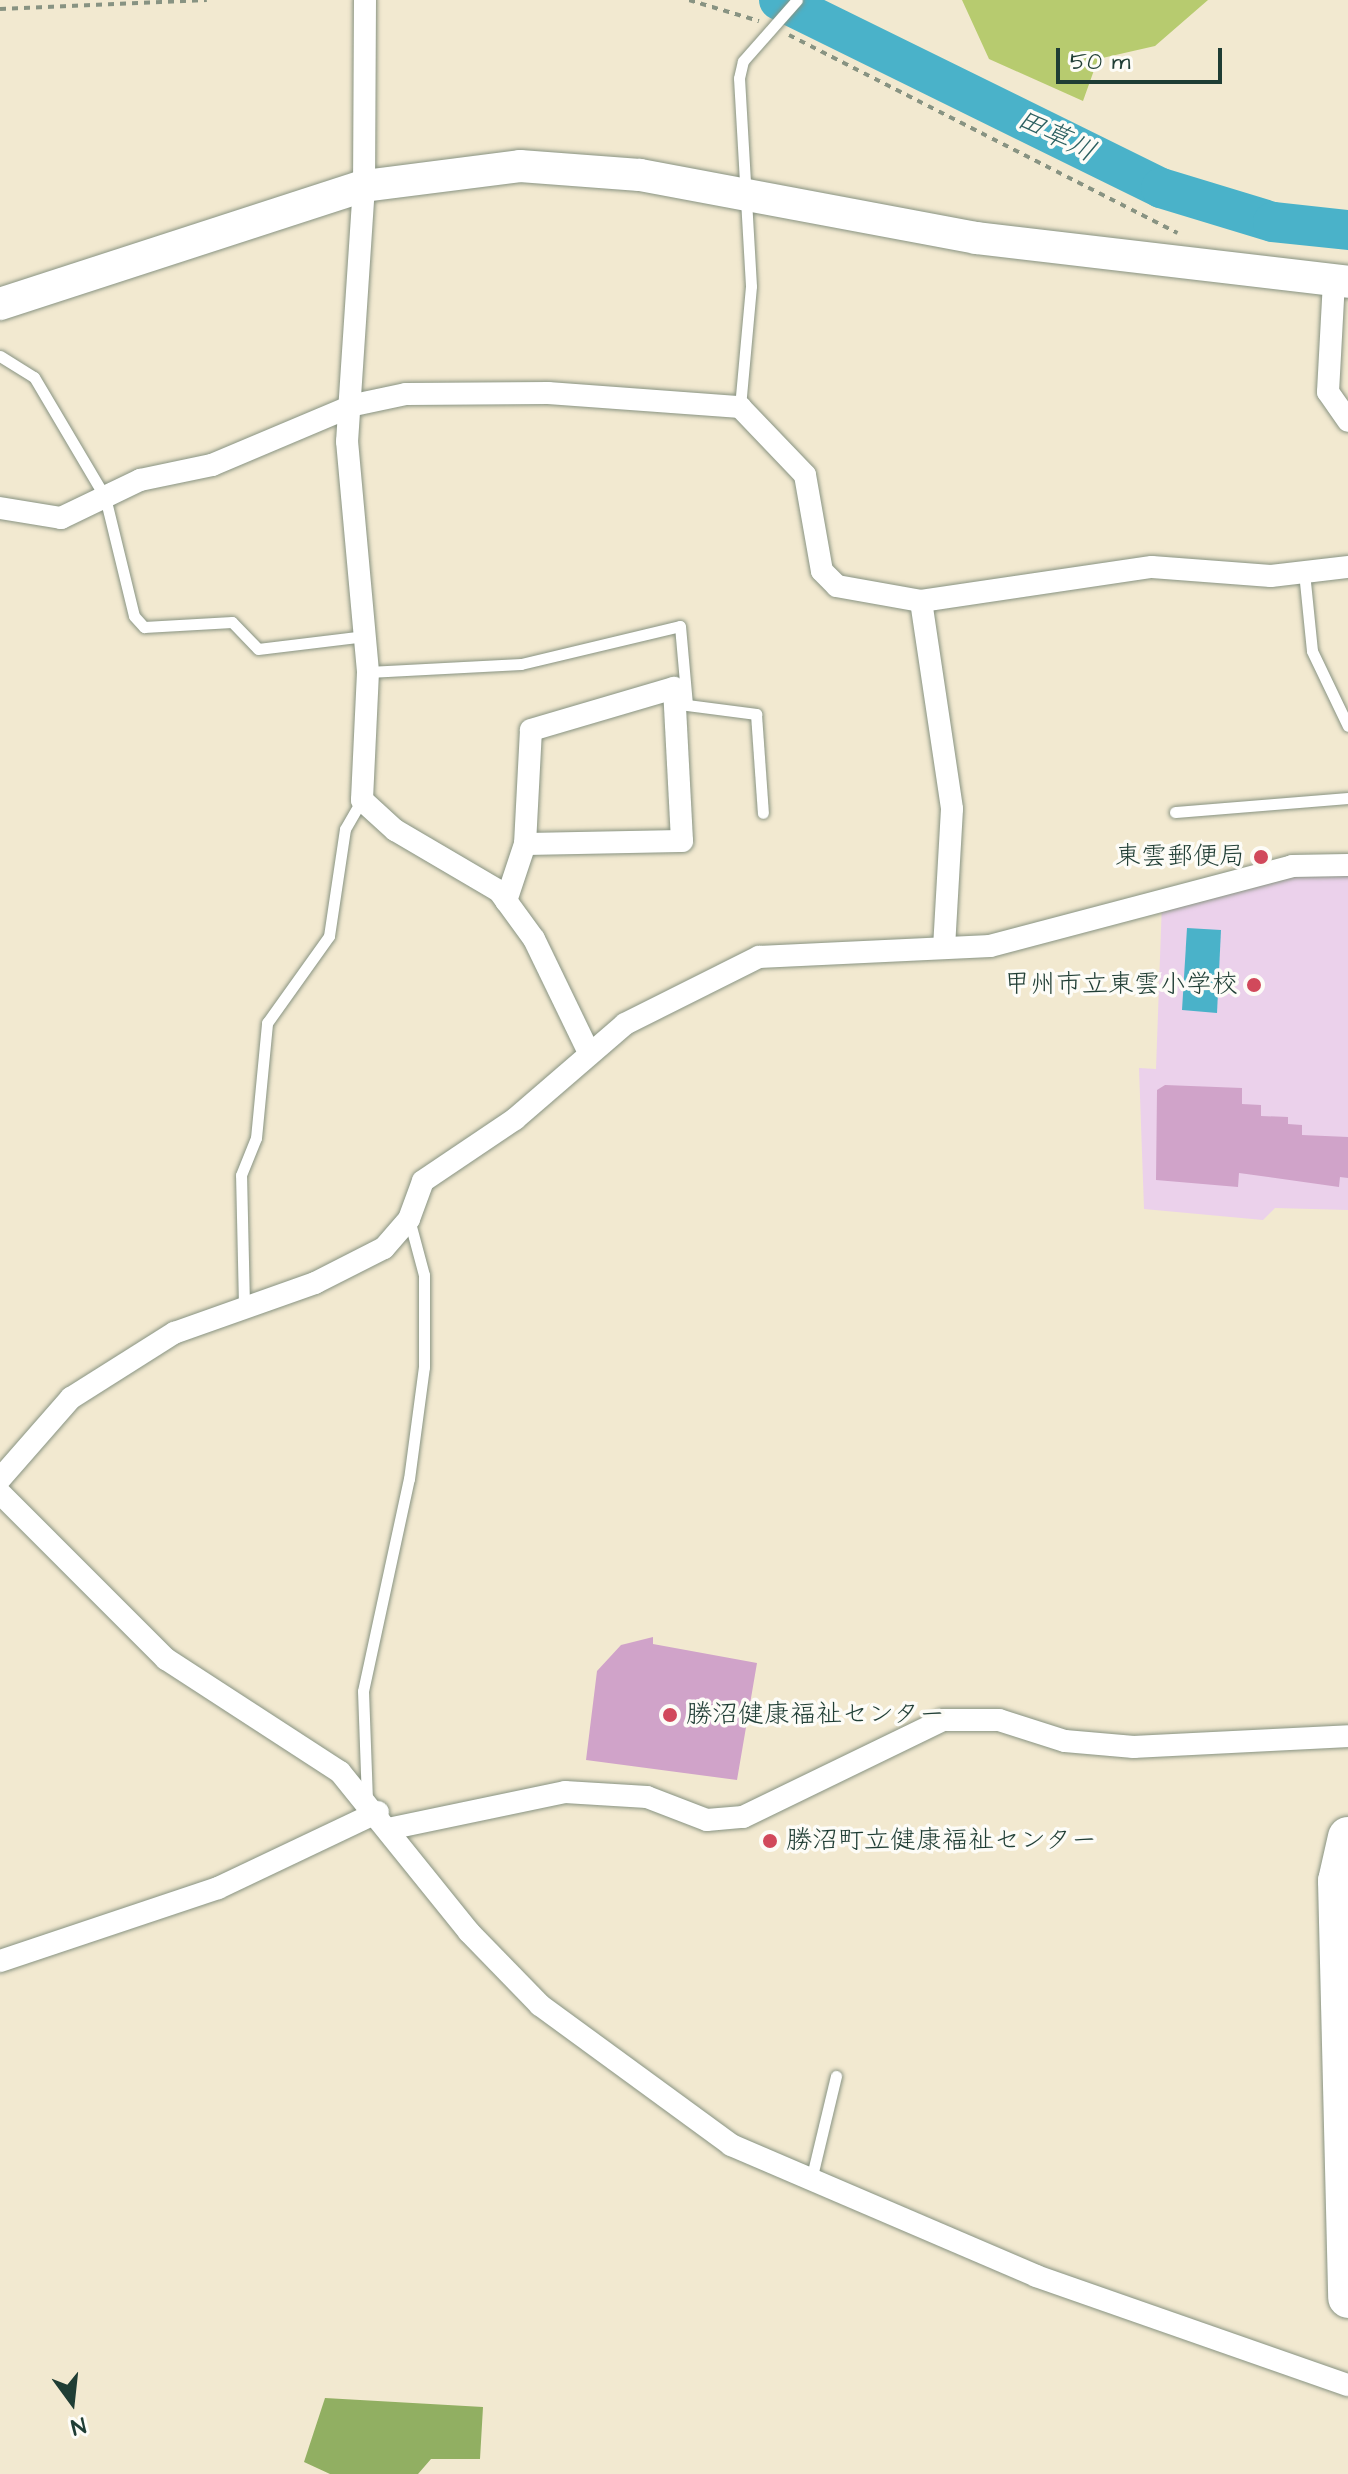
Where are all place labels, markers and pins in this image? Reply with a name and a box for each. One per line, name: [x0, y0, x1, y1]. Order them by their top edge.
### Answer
place label: 東雲郵便局: [1115, 841, 1245, 873]
marker: 東雲郵便局: [1252, 848, 1270, 866]
place label: 甲州市立東雲小学校: [1004, 969, 1238, 1001]
marker: 甲州市立東雲小学校: [1245, 976, 1263, 994]
place label: 勝沼健康福祉センター: [686, 1699, 946, 1731]
marker: 勝沼健康福祉センター: [661, 1706, 679, 1724]
place label: 勝沼町立健康福祉センター: [786, 1825, 1098, 1857]
marker: 勝沼町立健康福祉センター: [761, 1832, 779, 1850]

